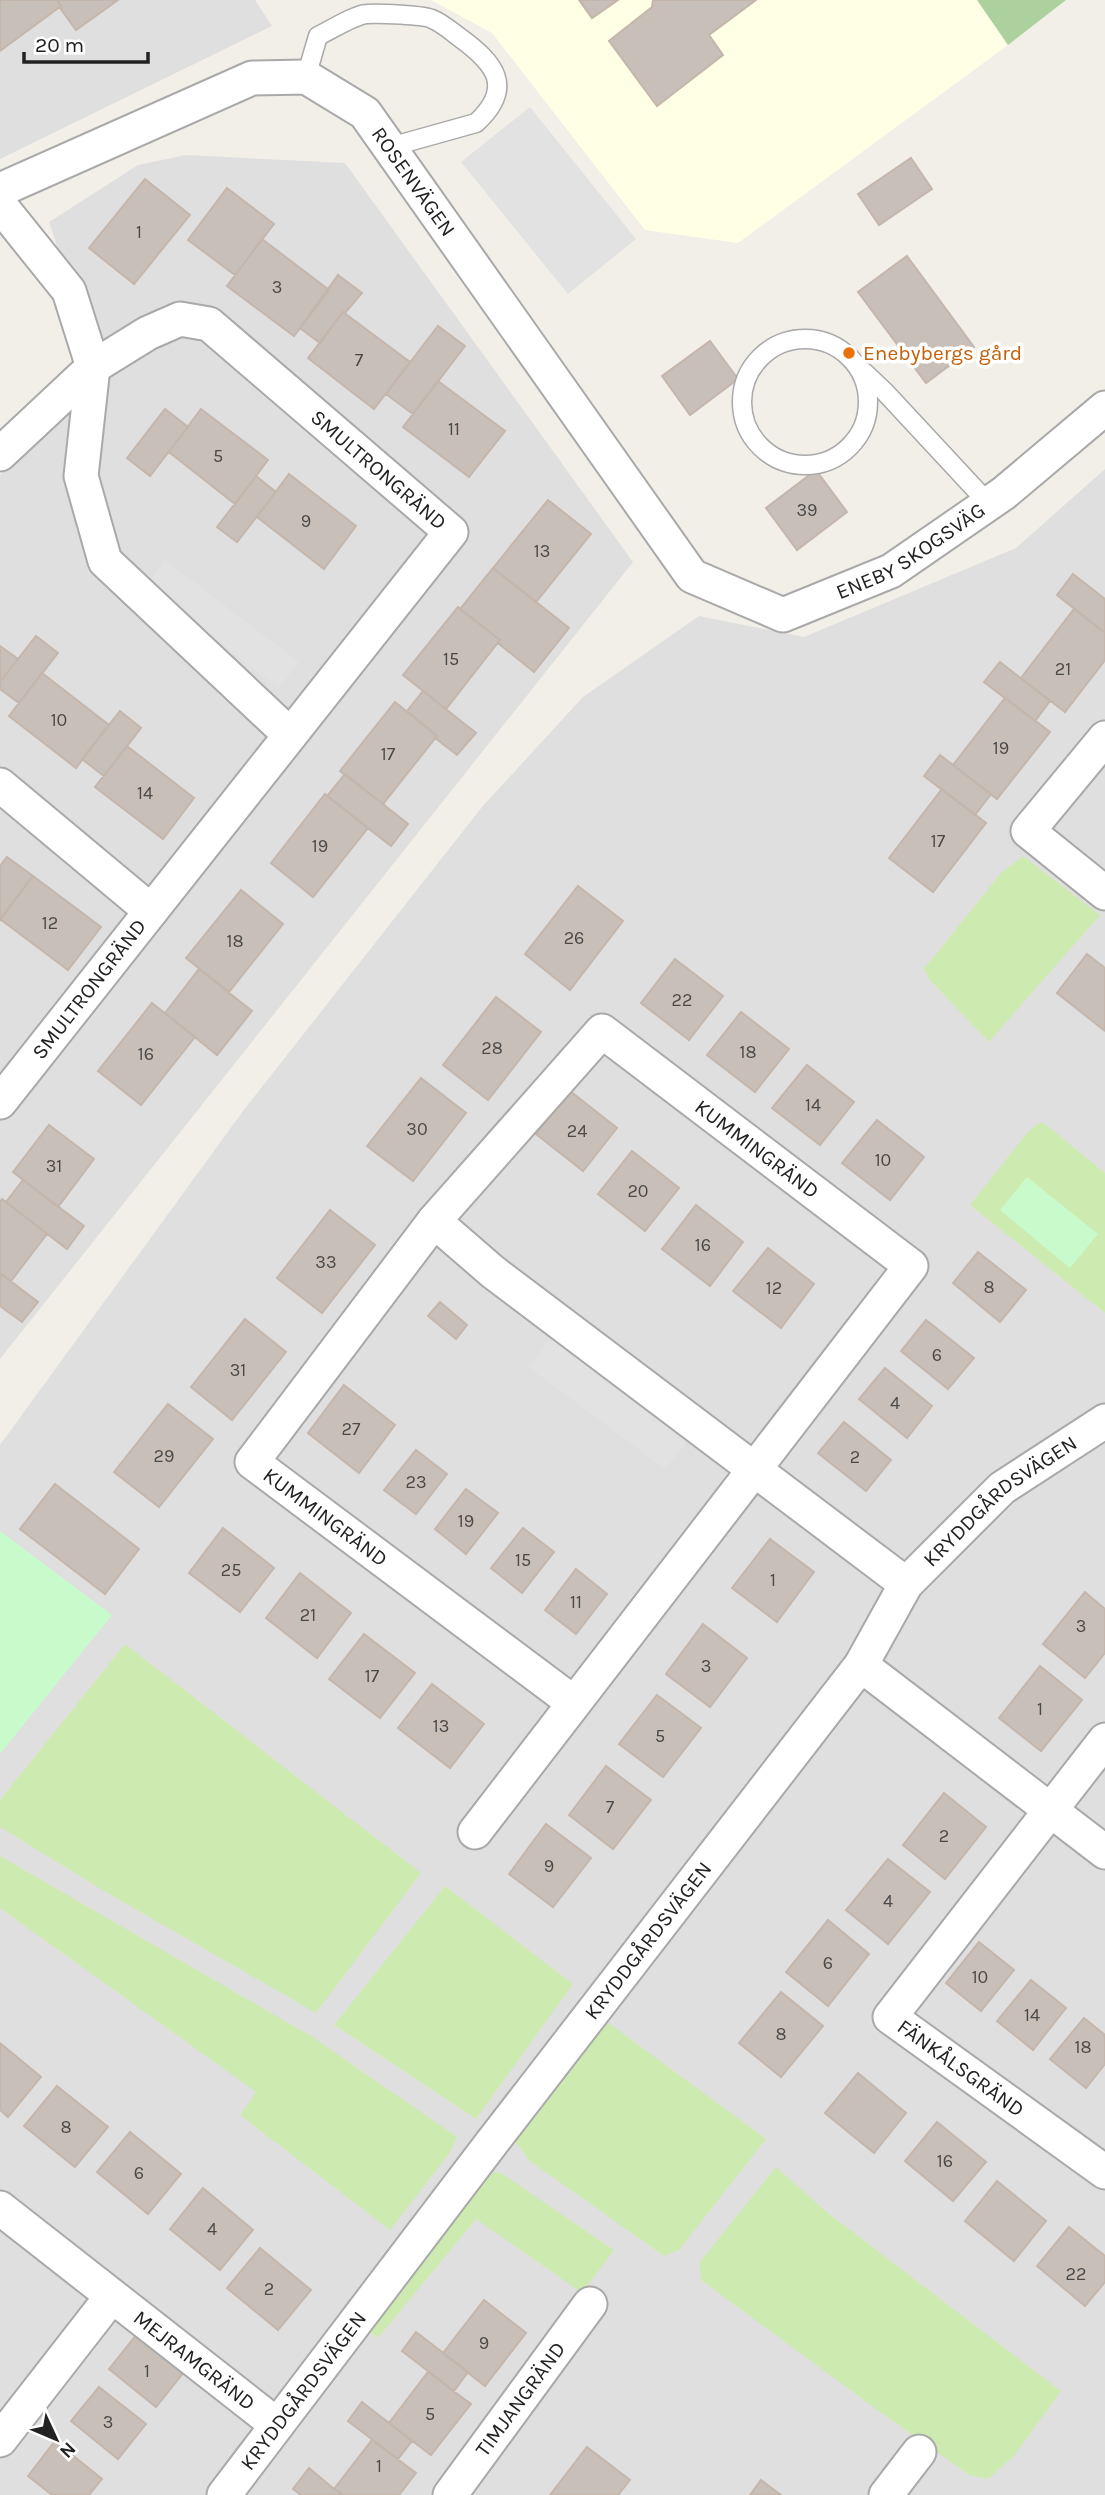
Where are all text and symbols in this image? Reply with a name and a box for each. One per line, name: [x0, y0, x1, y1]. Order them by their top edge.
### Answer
scale bar: [24, 21, 149, 65]
text: 20 m: [35, 33, 84, 57]
street label: ROSENVÄGEN: [367, 122, 460, 241]
house number: 1: [136, 221, 142, 243]
house number: 3: [272, 276, 282, 298]
place label: Enebybergs gård: [863, 341, 1022, 365]
marker: Enebybergs gård: [841, 345, 857, 361]
house number: 7: [355, 349, 364, 371]
street label: SMULTRONGRÄND: [306, 405, 451, 535]
house number: 11: [448, 418, 460, 440]
house number: 5: [213, 445, 223, 467]
street label: ENEBY SKOGSVÄG: [833, 498, 990, 604]
house number: 39: [796, 499, 818, 521]
house number: 9: [301, 510, 311, 532]
house number: 13: [534, 540, 550, 562]
house number: 15: [443, 648, 459, 670]
house number: 21: [1055, 658, 1071, 680]
house number: 10: [51, 709, 67, 731]
house number: 19: [993, 737, 1009, 759]
house number: 17: [381, 743, 396, 765]
house number: 14: [137, 782, 153, 804]
house number: 17: [931, 830, 946, 852]
house number: 19: [312, 835, 328, 857]
house number: 12: [42, 912, 58, 934]
street label: SMULTRONGRÄND: [27, 914, 151, 1064]
house number: 26: [564, 927, 584, 949]
house number: 18: [226, 930, 244, 952]
house number: 22: [672, 989, 692, 1011]
house number: 28: [481, 1037, 503, 1059]
house number: 18: [739, 1041, 757, 1063]
house number: 16: [138, 1043, 154, 1065]
house number: 14: [805, 1094, 821, 1116]
street label: KUMMINGRÄND: [690, 1095, 824, 1203]
house number: 30: [406, 1118, 428, 1140]
house number: 24: [567, 1120, 587, 1142]
house number: 10: [875, 1149, 891, 1171]
house number: 31: [46, 1155, 62, 1177]
house number: 20: [627, 1180, 649, 1202]
house number: 16: [695, 1234, 711, 1256]
house number: 33: [315, 1251, 337, 1273]
house number: 8: [983, 1276, 995, 1298]
house number: 12: [766, 1277, 782, 1299]
house number: 6: [932, 1344, 942, 1366]
house number: 31: [230, 1359, 246, 1381]
house number: 4: [890, 1392, 900, 1414]
house number: 27: [342, 1418, 361, 1440]
street label: KRYDDGÅRDSVÄGEN: [918, 1431, 1081, 1572]
house number: 29: [154, 1445, 174, 1467]
house number: 2: [850, 1446, 860, 1468]
street label: KUMMINGRÄND: [259, 1463, 392, 1571]
house number: 23: [405, 1471, 427, 1493]
house number: 19: [458, 1510, 474, 1532]
house number: 15: [515, 1549, 531, 1571]
house number: 25: [221, 1559, 241, 1581]
house number: 1: [770, 1569, 776, 1591]
house number: 11: [570, 1591, 582, 1613]
house number: 21: [300, 1604, 316, 1626]
house number: 3: [1076, 1615, 1086, 1637]
house number: 3: [701, 1655, 711, 1677]
house number: 17: [365, 1665, 380, 1687]
house number: 1: [1037, 1698, 1043, 1720]
house number: 13: [433, 1715, 449, 1737]
house number: 5: [655, 1725, 665, 1747]
house number: 7: [606, 1796, 615, 1818]
house number: 2: [939, 1825, 949, 1847]
house number: 9: [544, 1855, 554, 1877]
street label: KRYDDGÅRDSVÄGEN: [580, 1857, 717, 2024]
house number: 4: [883, 1890, 893, 1912]
house number: 6: [823, 1952, 833, 1974]
house number: 10: [972, 1966, 988, 1988]
house number: 14: [1024, 2004, 1040, 2026]
street label: FÄNKÅLSGRÄND: [893, 2014, 1029, 2122]
house number: 8: [775, 2023, 787, 2045]
house number: 18: [1074, 2036, 1092, 2058]
house number: 8: [60, 2116, 72, 2138]
house number: 16: [937, 2150, 953, 2172]
house number: 6: [134, 2162, 144, 2184]
house number: 4: [207, 2218, 217, 2240]
house number: 22: [1066, 2263, 1086, 2285]
house number: 2: [264, 2278, 274, 2300]
street label: MEJRAMGRÄND: [129, 2305, 260, 2415]
street label: KRYDDGÅRDSVÄGEN: [235, 2307, 371, 2475]
house number: 9: [479, 2332, 489, 2354]
street label: TIMJANGRÄND: [471, 2337, 570, 2461]
house number: 1: [144, 2360, 150, 2382]
house number: 5: [425, 2403, 435, 2425]
north arrow: [21, 2404, 91, 2474]
house number: 3: [103, 2411, 113, 2433]
text: N: [55, 2438, 80, 2463]
house number: 1: [376, 2455, 382, 2477]

